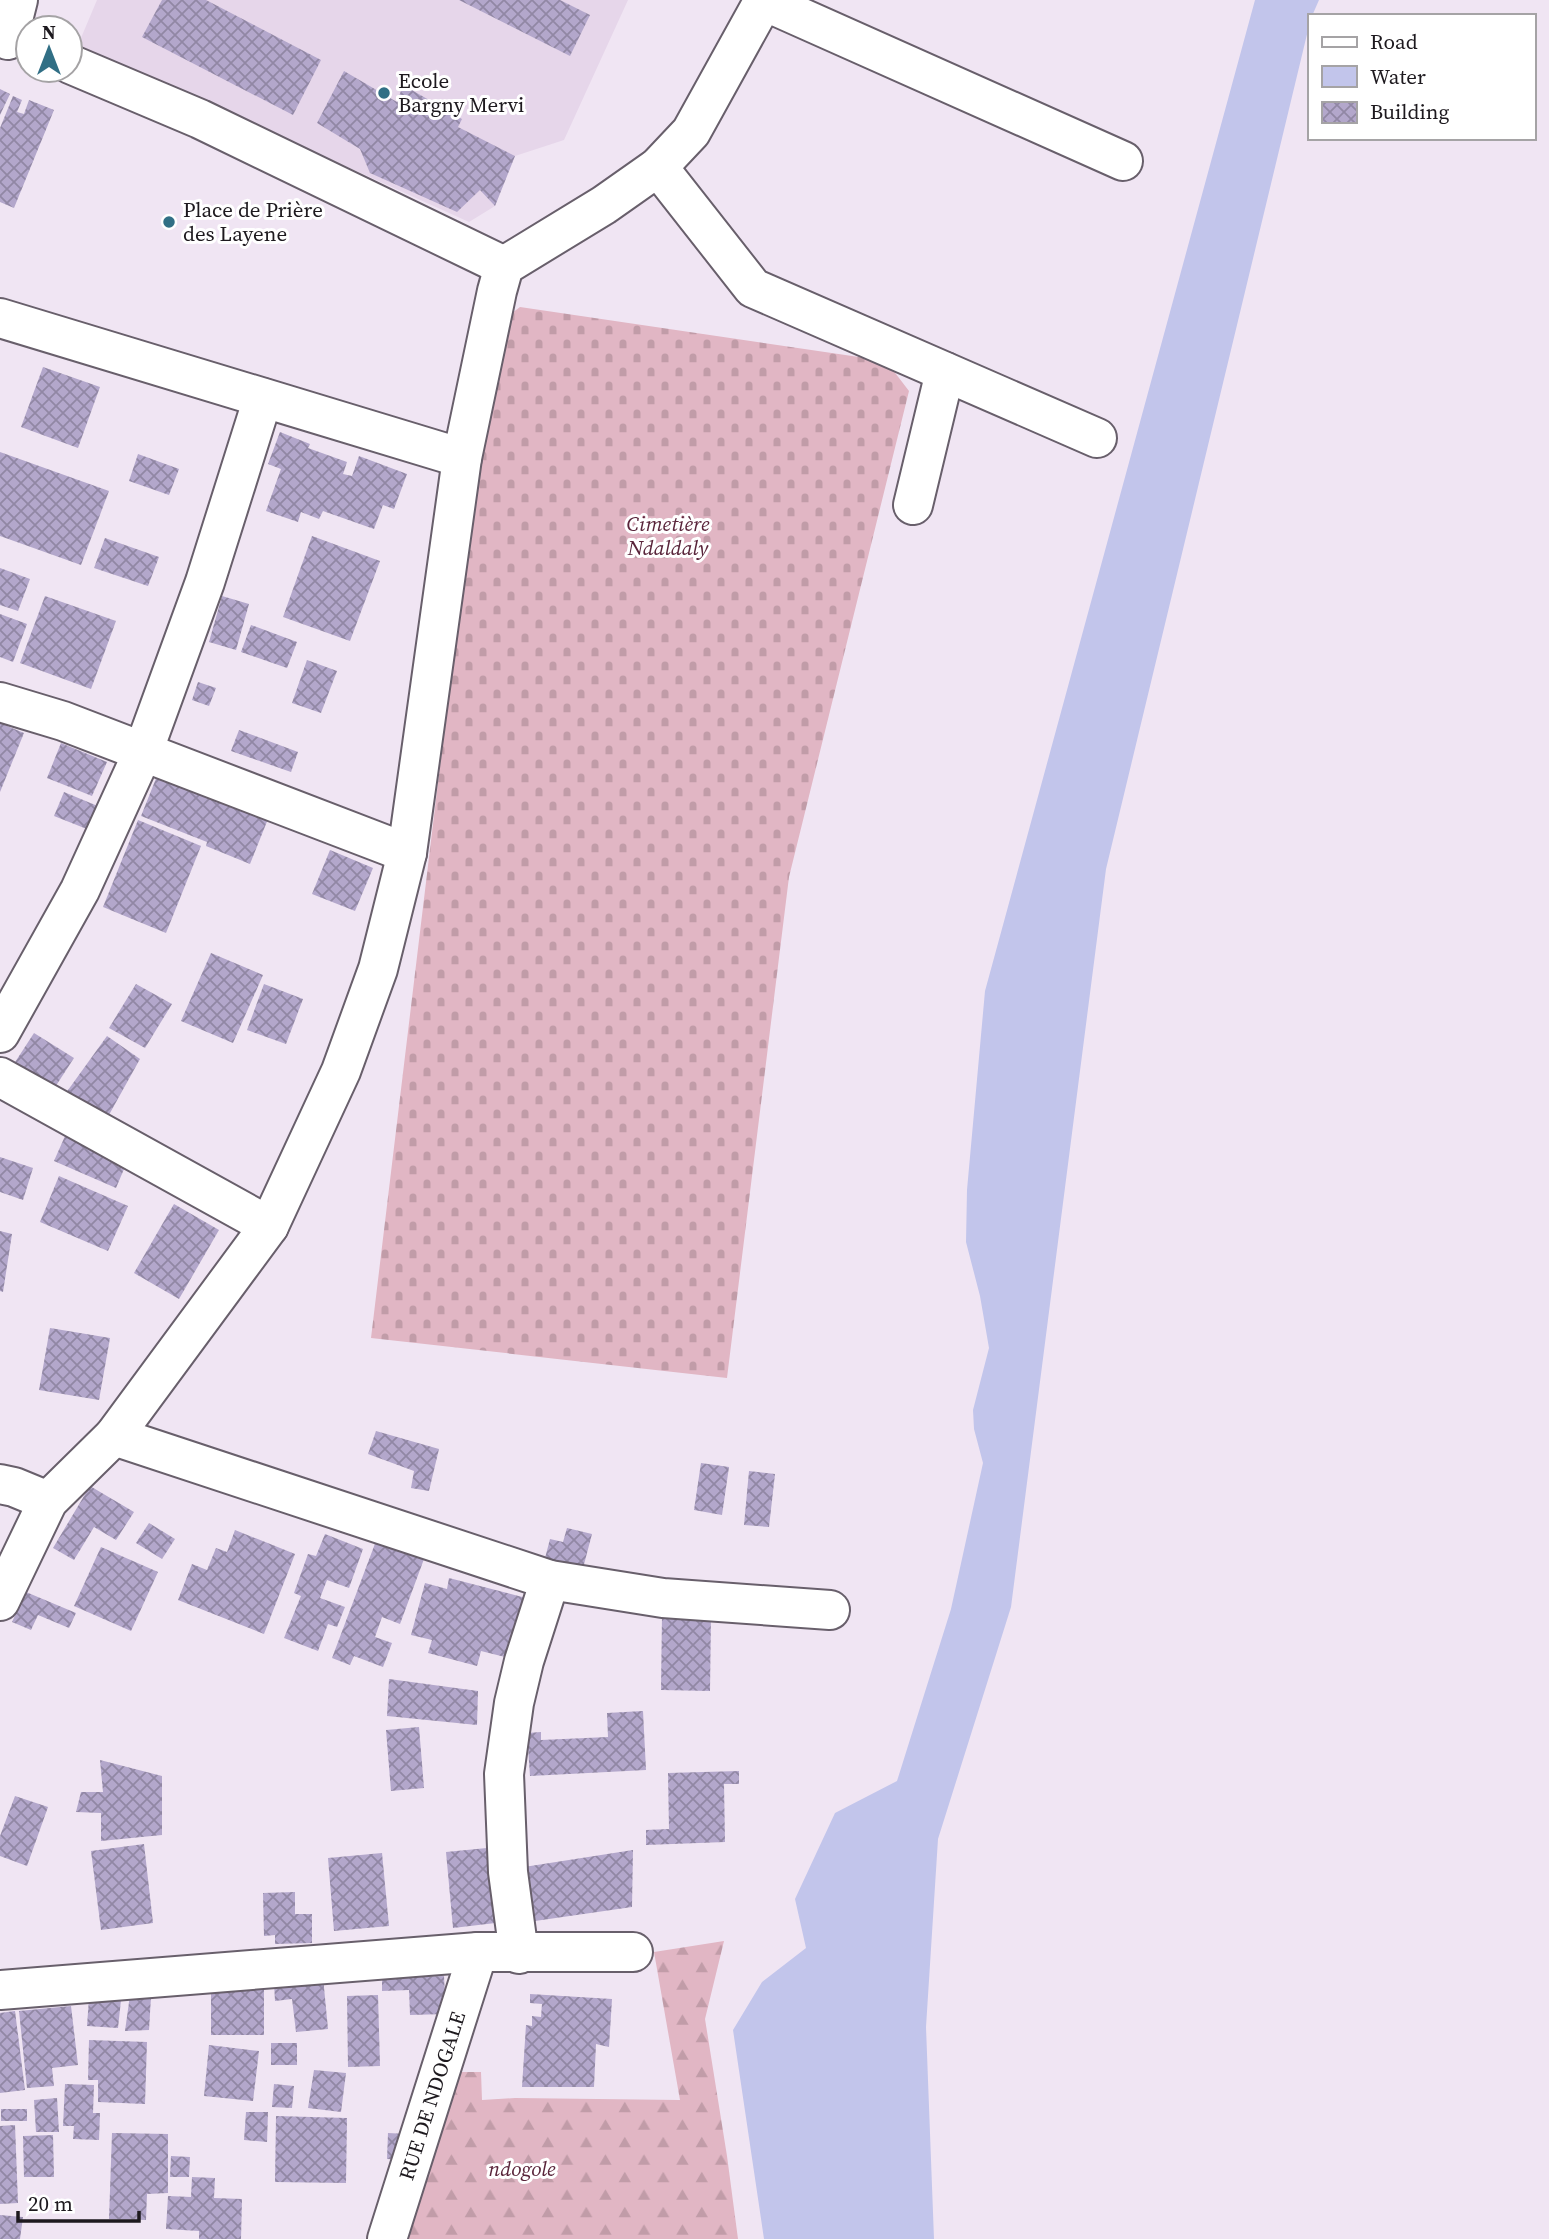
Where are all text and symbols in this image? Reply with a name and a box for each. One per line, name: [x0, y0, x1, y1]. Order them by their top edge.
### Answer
north arrow: [14, 14, 84, 84]
legend: [1308, 14, 1535, 140]
text: N: [42, 19, 56, 45]
text: Road: [1370, 27, 1418, 56]
text: Water: [1370, 62, 1426, 91]
place label: Ecole Bargny Mervi: [398, 66, 524, 119]
marker: Ecole Bargny Mervi: [376, 85, 392, 101]
text: Building: [1370, 97, 1449, 126]
place label: Place de Prière des Layene: [183, 195, 323, 248]
marker: Place de Prière des Layene: [161, 214, 177, 230]
park label: Cimetière Ndaldaly: [627, 509, 710, 562]
street label: RUE DE NDOGALE: [392, 2008, 472, 2184]
park label: ndogole: [488, 2154, 556, 2183]
scale bar: [18, 2180, 138, 2224]
text: 20 m: [28, 2189, 73, 2218]

